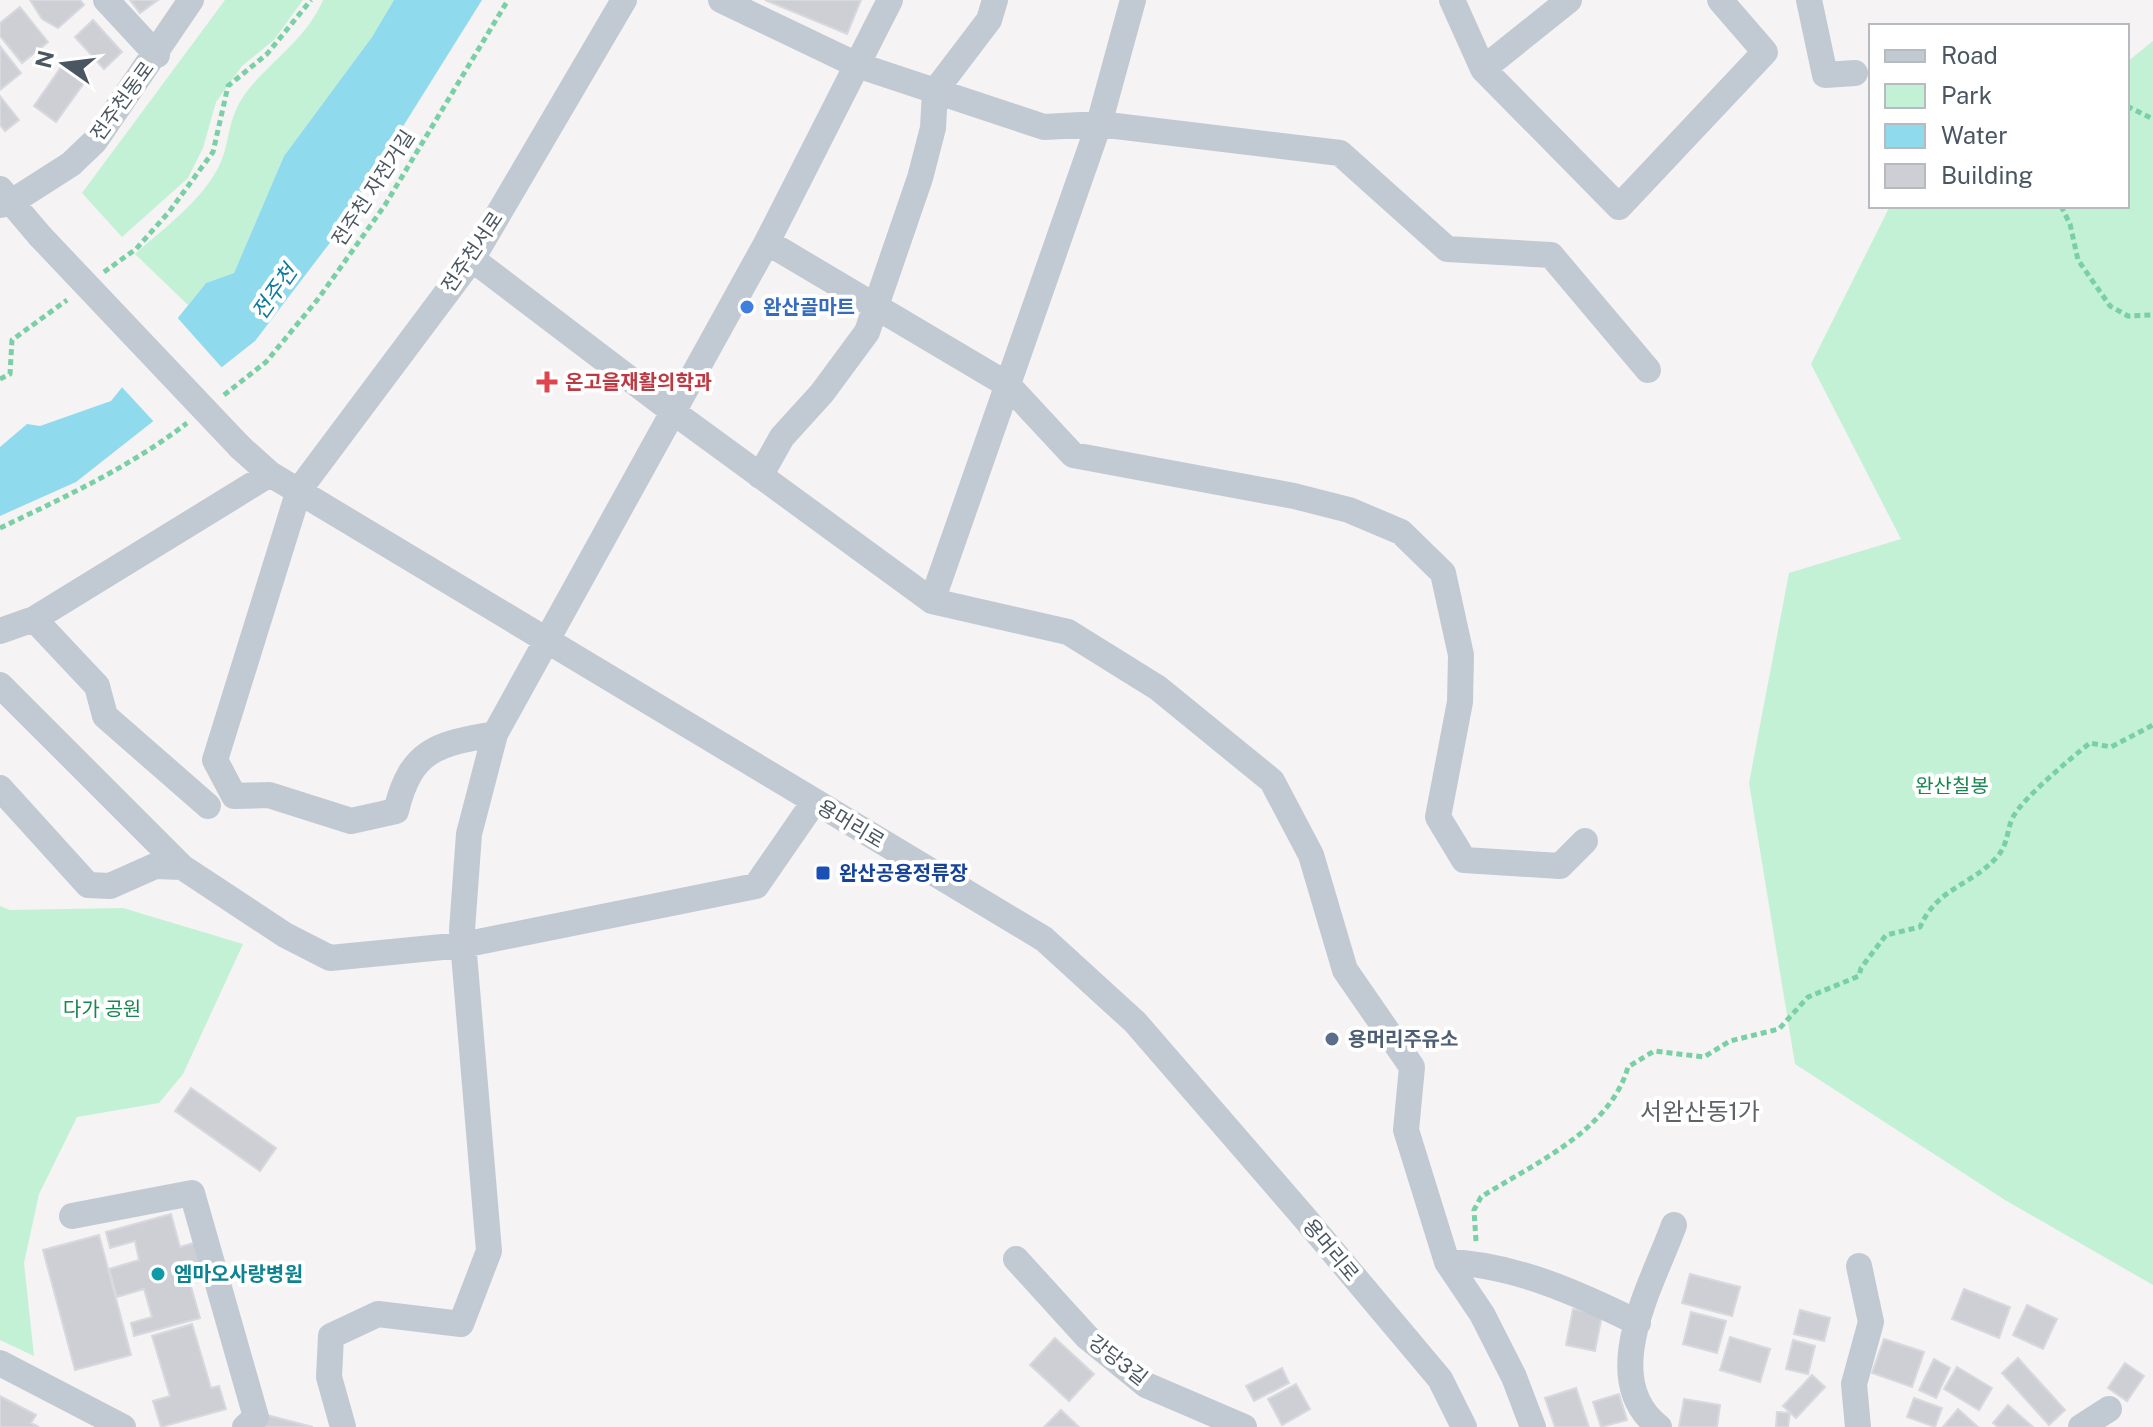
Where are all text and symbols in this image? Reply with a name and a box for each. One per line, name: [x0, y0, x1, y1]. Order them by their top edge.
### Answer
north arrow: [24, 24, 104, 104]
legend: [1869, 24, 2129, 208]
text: Road: [1941, 41, 1998, 69]
text: N: [30, 48, 59, 71]
street label: 전주천동로: [85, 57, 159, 145]
text: Park: [1941, 81, 1992, 109]
text: Water: [1941, 121, 2008, 149]
street label: 전주천 자전거길: [327, 125, 419, 251]
text: Building: [1941, 161, 2033, 189]
street label: 전주천서로: [436, 207, 508, 297]
water label: 전주천: [246, 257, 304, 324]
place label: 완산골마트: [763, 295, 855, 319]
marker: 완산골마트: [738, 298, 756, 316]
place label: 온고을재활의학과: [565, 370, 712, 394]
marker: 온고을재활의학과: [536, 371, 558, 393]
park label: 완산칠봉: [1915, 774, 1989, 798]
street label: 용머리로: [813, 795, 889, 853]
place label: 완산공용정류장: [839, 861, 968, 885]
marker: 완산공용정류장: [814, 864, 832, 882]
park label: 다가 공원: [63, 997, 141, 1021]
place label: 용머리주유소: [1348, 1027, 1458, 1051]
marker: 용머리주유소: [1323, 1030, 1341, 1048]
district label: 서완산동1가: [1640, 1097, 1760, 1125]
street label: 용머리로: [1298, 1214, 1364, 1286]
place label: 엠마오사랑병원: [174, 1262, 303, 1286]
marker: 엠마오사랑병원: [149, 1265, 167, 1283]
street label: 강당3길: [1084, 1330, 1152, 1390]

